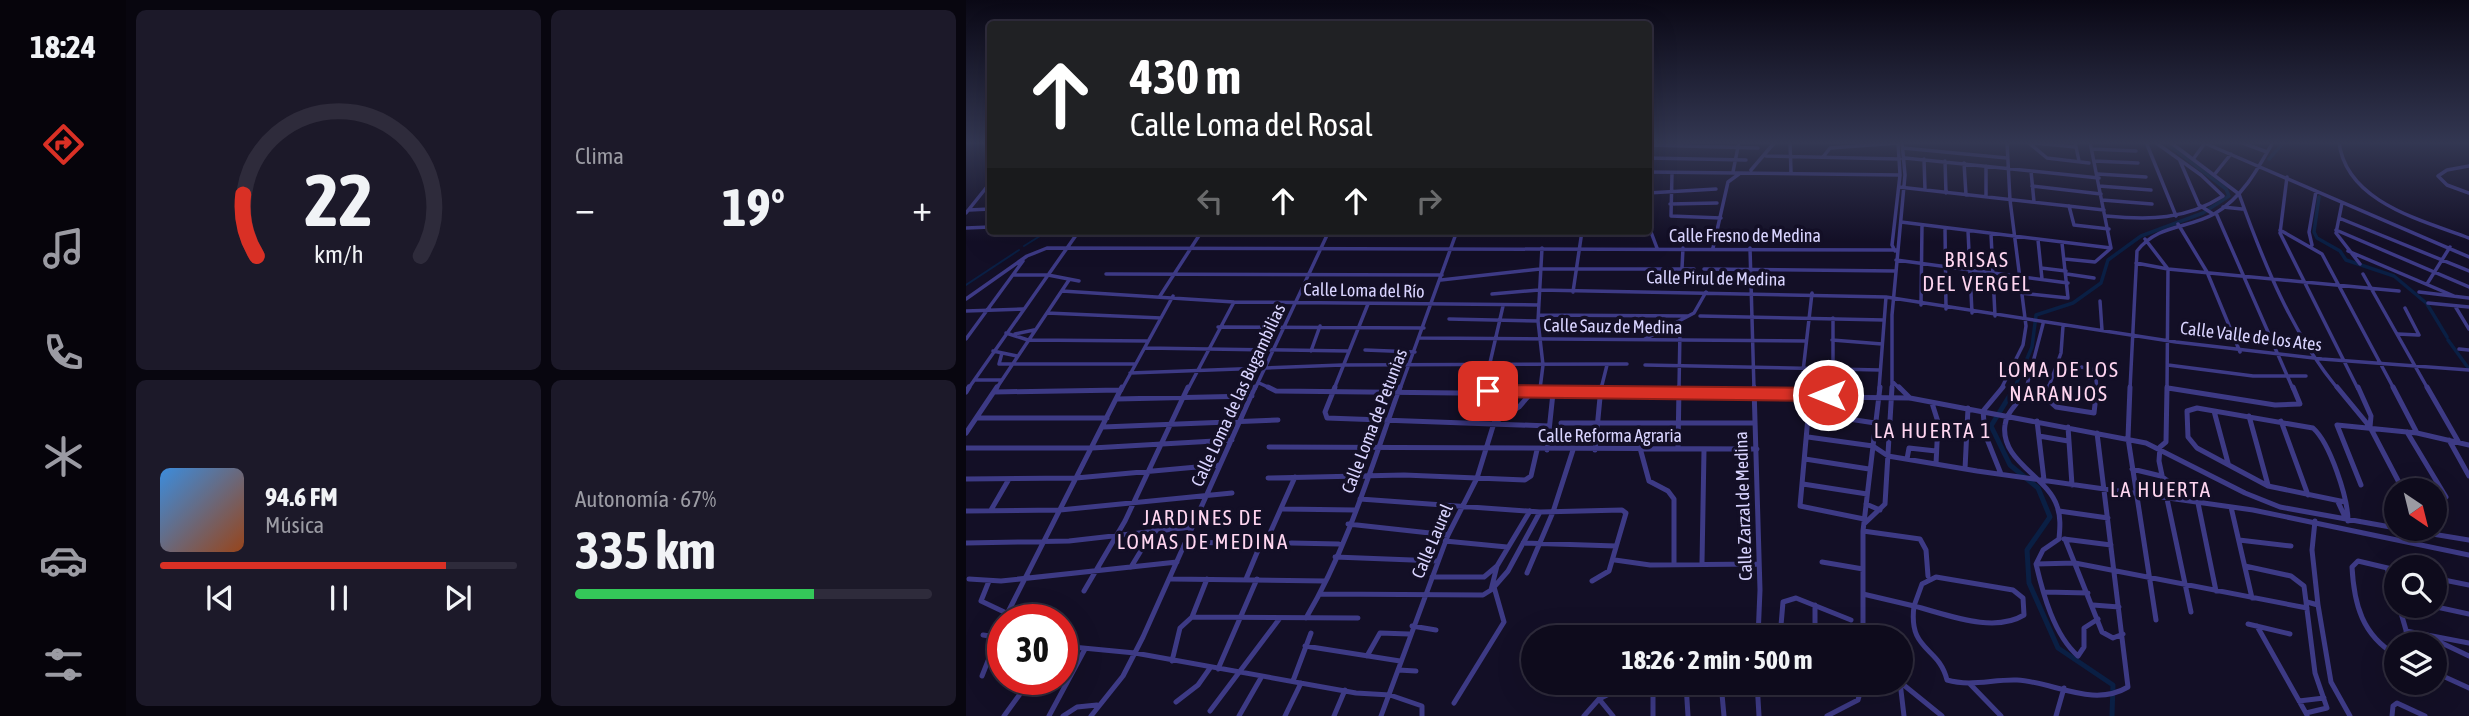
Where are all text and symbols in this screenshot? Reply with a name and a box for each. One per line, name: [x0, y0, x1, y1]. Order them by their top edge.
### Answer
text: 18:24: [30, 28, 96, 65]
text: 430 m: [1130, 48, 1241, 104]
icon: ahead: [1015, 49, 1106, 140]
text: Calle Loma del Rosal: [1130, 106, 1373, 143]
icon: directions: [39, 120, 88, 169]
text: Clima: [575, 143, 624, 169]
text: 22: [304, 158, 373, 241]
text: 19°: [722, 177, 785, 237]
icon: left: [1191, 182, 1229, 220]
icon: ahead: [1264, 182, 1302, 220]
icon: ahead: [1337, 182, 1375, 220]
icon: right: [1410, 182, 1448, 220]
text: −: [575, 186, 595, 229]
text: +: [912, 186, 932, 229]
icon: music: [39, 224, 88, 273]
street label: Calle Fresno de Medina: [1669, 225, 1821, 246]
text: km/h: [314, 240, 363, 268]
district label: BRISAS DEL VERGEL: [1922, 247, 2032, 295]
street label: Calle Pirul de Medina: [1646, 266, 1786, 290]
street label: Calle Loma del Río: [1303, 278, 1425, 302]
street label: Calle Loma de las Bugambilias: [1186, 300, 1290, 490]
street label: Calle Sauz de Medina: [1543, 314, 1683, 338]
street label: Calle Valle de los Ates: [2179, 317, 2323, 355]
icon: phone: [39, 328, 88, 377]
street label: Calle Loma de Petunias: [1337, 346, 1411, 496]
district label: LOMA DE LOS NARANJOS: [1998, 357, 2120, 405]
position arrow: [1791, 358, 1865, 432]
pin: [1458, 361, 1518, 421]
icon: arrive: [1469, 372, 1507, 410]
district label: LA HUERTA 1: [1874, 418, 1992, 442]
street label: Calle Reforma Agraria: [1538, 425, 1682, 446]
street label: Calle Zarzal de Medina: [1730, 431, 1756, 581]
icon: climate: [39, 432, 88, 481]
district label: LA HUERTA: [2110, 477, 2212, 501]
north arrow: [2384, 478, 2446, 541]
map controls: [2384, 478, 2447, 695]
text: 94.6 FM: [265, 482, 338, 512]
text: Autonomía · 67%: [575, 486, 716, 512]
street label: Calle Laurel: [1407, 500, 1457, 581]
district label: JARDINES DE LOMAS DE MEDINA: [1117, 505, 1289, 553]
text: Música: [265, 512, 324, 538]
text: 335 km: [575, 520, 716, 580]
icon: car: [39, 536, 88, 585]
button: search: [2384, 555, 2447, 618]
icon: previous: [201, 579, 239, 617]
icon: pause: [320, 579, 358, 617]
icon: next: [439, 579, 477, 617]
speed limit sign: 30: [987, 604, 1078, 695]
button: layers: [2384, 632, 2447, 695]
icon: filters: [39, 640, 88, 689]
text: 18:26 · 2 min · 500 m: [1622, 645, 1812, 675]

